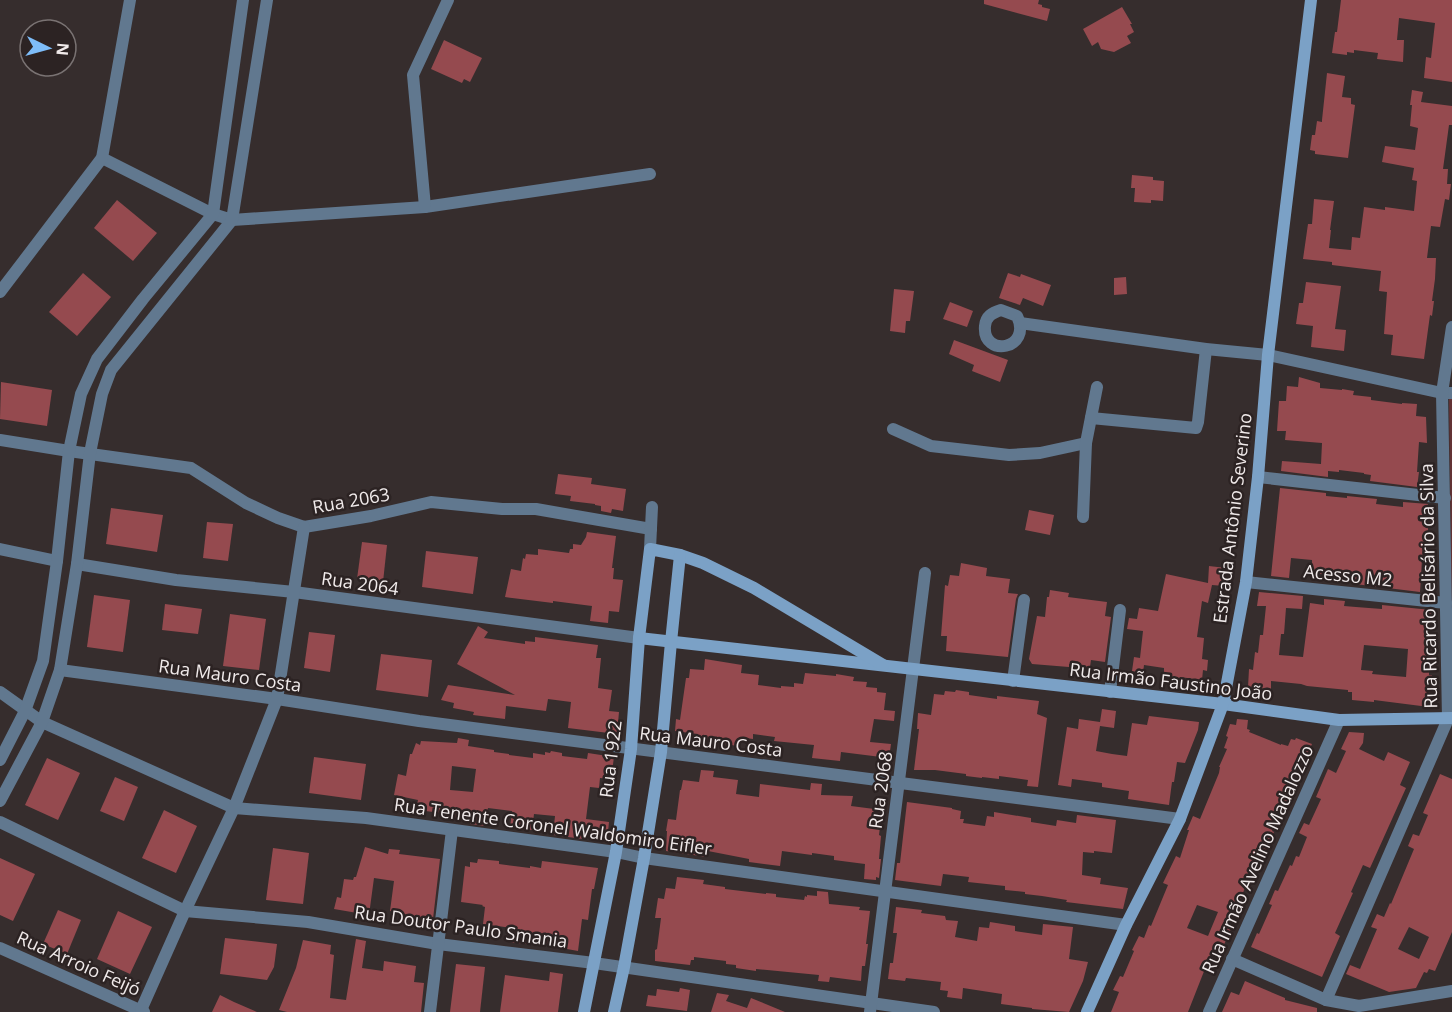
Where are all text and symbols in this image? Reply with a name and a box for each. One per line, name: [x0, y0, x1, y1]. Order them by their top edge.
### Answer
north arrow: [18, 18, 78, 78]
text: N: [51, 42, 74, 57]
street label: Estrada Antônio Severino: [1207, 412, 1257, 624]
street label: Rua Ricardo Belisário da Silva: [1414, 463, 1442, 709]
street label: Rua 2063: [311, 481, 391, 519]
street label: Acesso M2: [1302, 558, 1394, 592]
street label: Rua 2064: [320, 566, 400, 600]
street label: Rua Mauro Costa: [157, 653, 303, 697]
street label: Rua Irmão Faustino João: [1068, 657, 1274, 705]
street label: Rua 1922: [593, 719, 627, 799]
street label: Rua Mauro Costa: [638, 720, 784, 762]
street label: Rua Irmão Avelino Madalozzo: [1196, 741, 1318, 977]
street label: Rua 2068: [863, 750, 897, 830]
street label: Rua Tenente Coronel Waldomiro Eifler: [393, 792, 714, 860]
street label: Rua Doutor Paulo Smania: [353, 899, 569, 953]
street label: Rua Arroio Feijó: [13, 925, 145, 1001]

